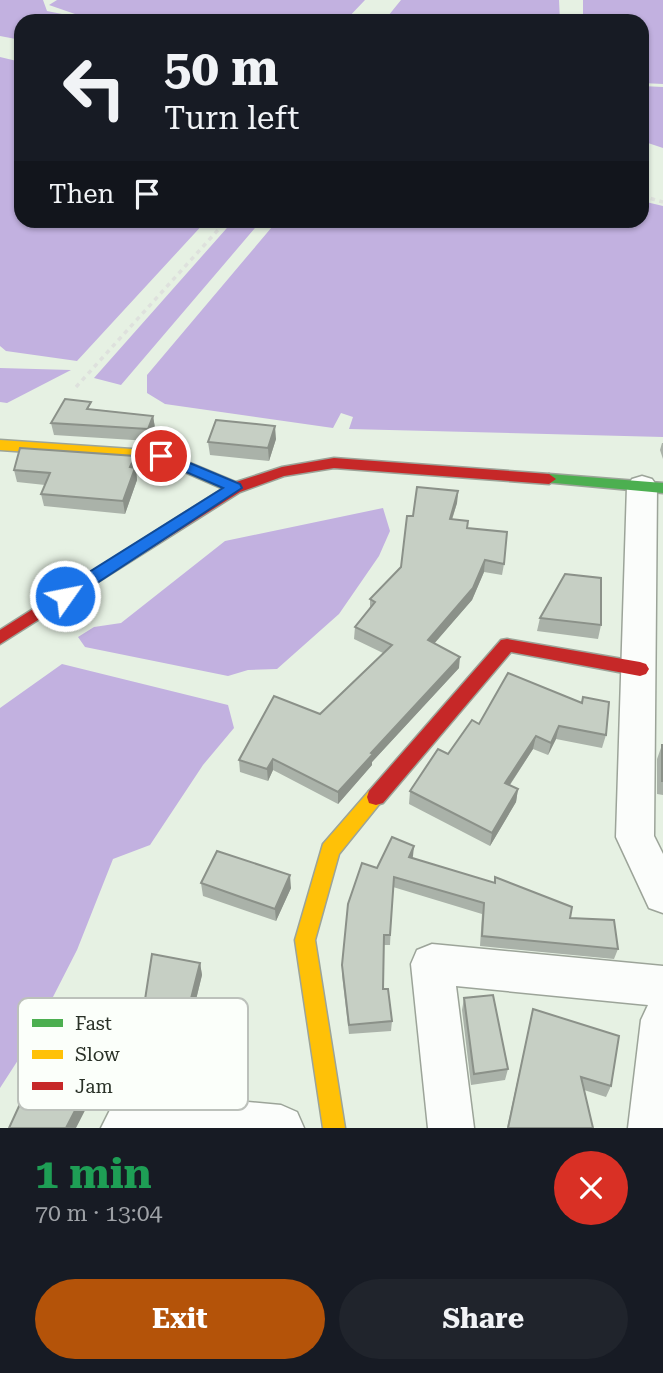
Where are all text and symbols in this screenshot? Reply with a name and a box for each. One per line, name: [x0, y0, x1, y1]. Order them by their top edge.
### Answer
text: 50 m: [164, 40, 279, 97]
icon: left: [49, 42, 140, 133]
text: Turn left: [164, 99, 299, 137]
icon: arrive: [128, 175, 166, 213]
text: Then: [49, 179, 114, 209]
pin: [131, 426, 191, 486]
icon: arrive: [142, 437, 180, 475]
position arrow: [28, 559, 102, 633]
legend: [18, 998, 248, 1110]
text: Fast: [75, 1012, 112, 1035]
text: Slow: [75, 1043, 120, 1066]
text: Jam: [75, 1075, 113, 1098]
text: 1 min: [35, 1149, 152, 1198]
button: close: [554, 1151, 628, 1225]
text: 70 m · 13:04: [35, 1200, 162, 1227]
button: Exit: [35, 1279, 325, 1359]
button: Share: [339, 1279, 628, 1359]

